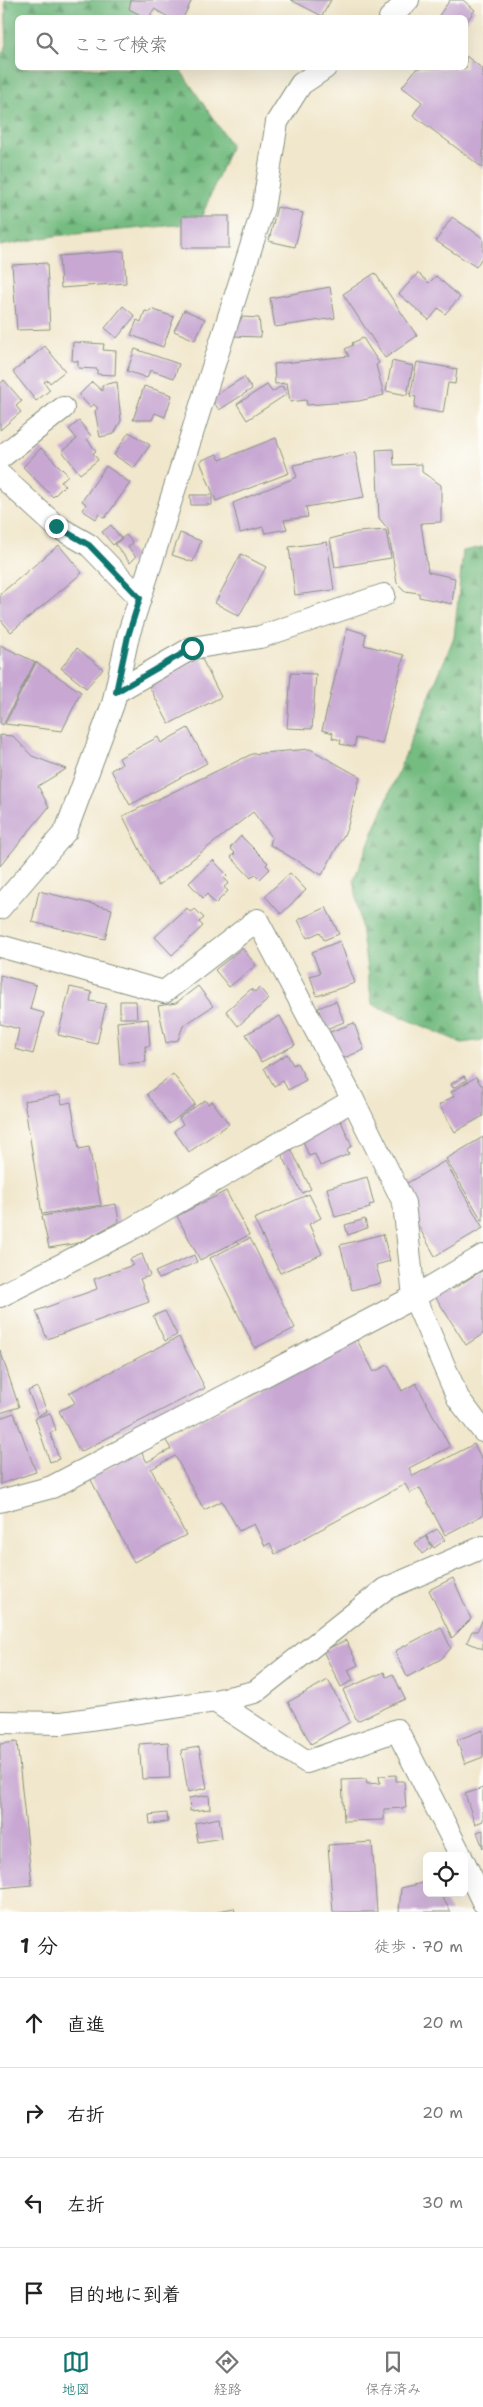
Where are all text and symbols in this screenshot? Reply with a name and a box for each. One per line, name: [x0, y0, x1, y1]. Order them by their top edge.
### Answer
search box: [15, 15, 468, 70]
icon: search: [33, 29, 61, 57]
text: ここで検索: [73, 32, 168, 57]
route end: [45, 515, 68, 538]
route start: [181, 637, 204, 660]
map controls: [423, 1852, 468, 1897]
button: locate: [423, 1852, 468, 1897]
text: 1 分: [20, 1932, 58, 1960]
text: 徒歩 · 70 m: [374, 1936, 463, 1957]
icon: ahead: [20, 2009, 48, 2037]
text: 直進: [67, 2012, 105, 2037]
text: 20 m: [422, 2012, 463, 2033]
icon: right: [20, 2099, 48, 2127]
text: 右折: [67, 2102, 105, 2127]
text: 20 m: [422, 2102, 463, 2123]
icon: left: [20, 2189, 48, 2217]
text: 左折: [67, 2192, 105, 2217]
text: 30 m: [422, 2192, 463, 2213]
icon: arrive: [20, 2279, 48, 2307]
text: 目的地に到着: [67, 2282, 181, 2307]
tab: 地図: [62, 2348, 90, 2398]
tab: 経路: [213, 2348, 241, 2398]
tab: 保存済み: [365, 2348, 421, 2398]

